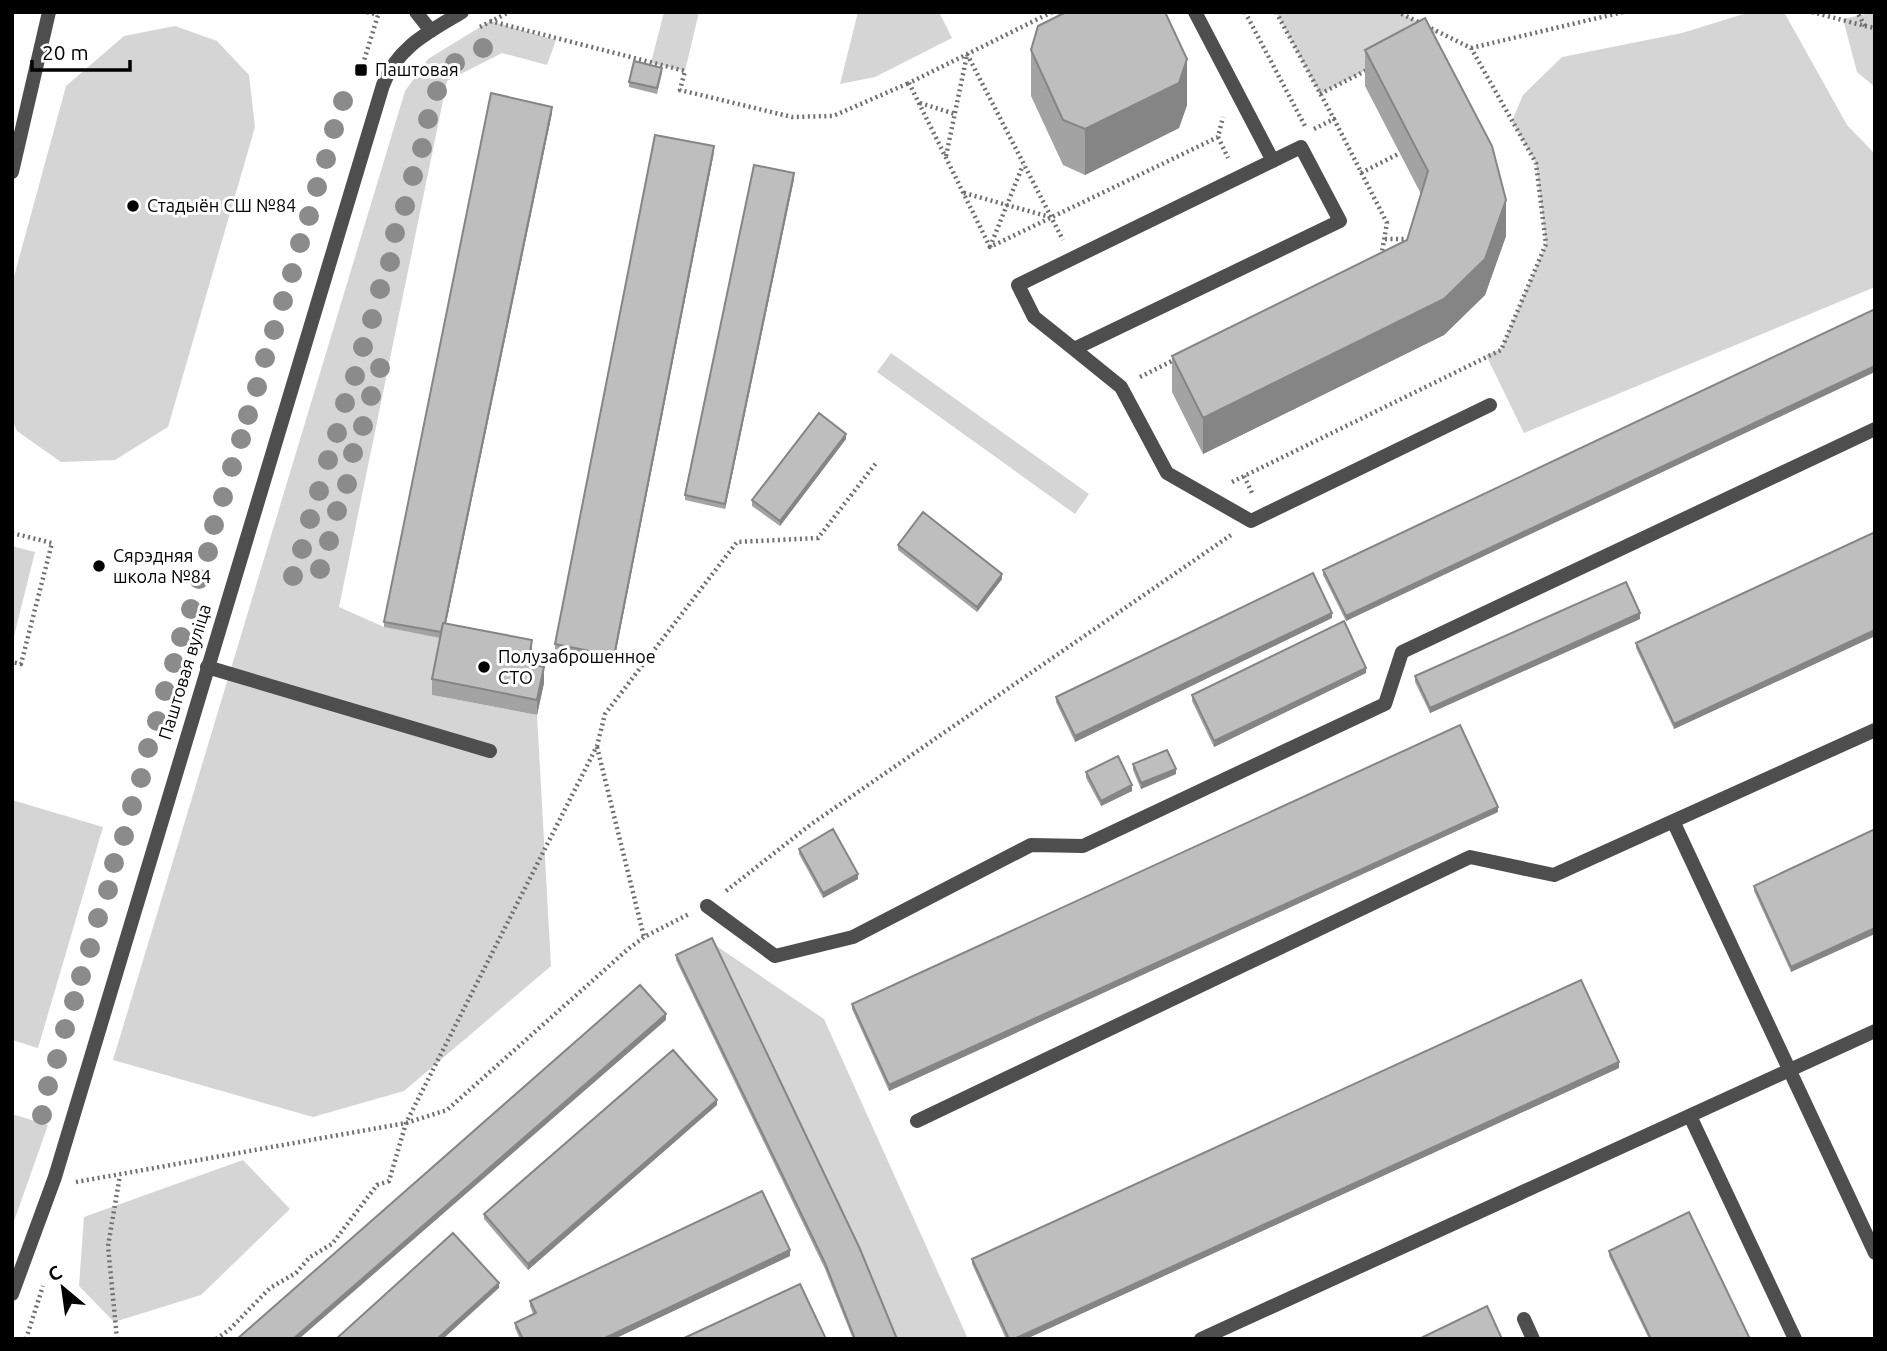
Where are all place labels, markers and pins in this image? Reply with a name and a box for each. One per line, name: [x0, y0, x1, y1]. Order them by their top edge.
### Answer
place label: Паштовая: [375, 59, 459, 79]
marker: Паштовая: [353, 62, 369, 78]
place label: Стадыён СШ №84: [147, 195, 296, 215]
marker: Стадыён СШ №84: [125, 198, 141, 214]
place label: Сярэдняя школа №84: [113, 545, 211, 586]
marker: Сярэдняя школа №84: [91, 558, 107, 574]
place label: Полузаброшенное СТО: [498, 646, 656, 687]
marker: Полузаброшенное СТО: [476, 659, 492, 675]

